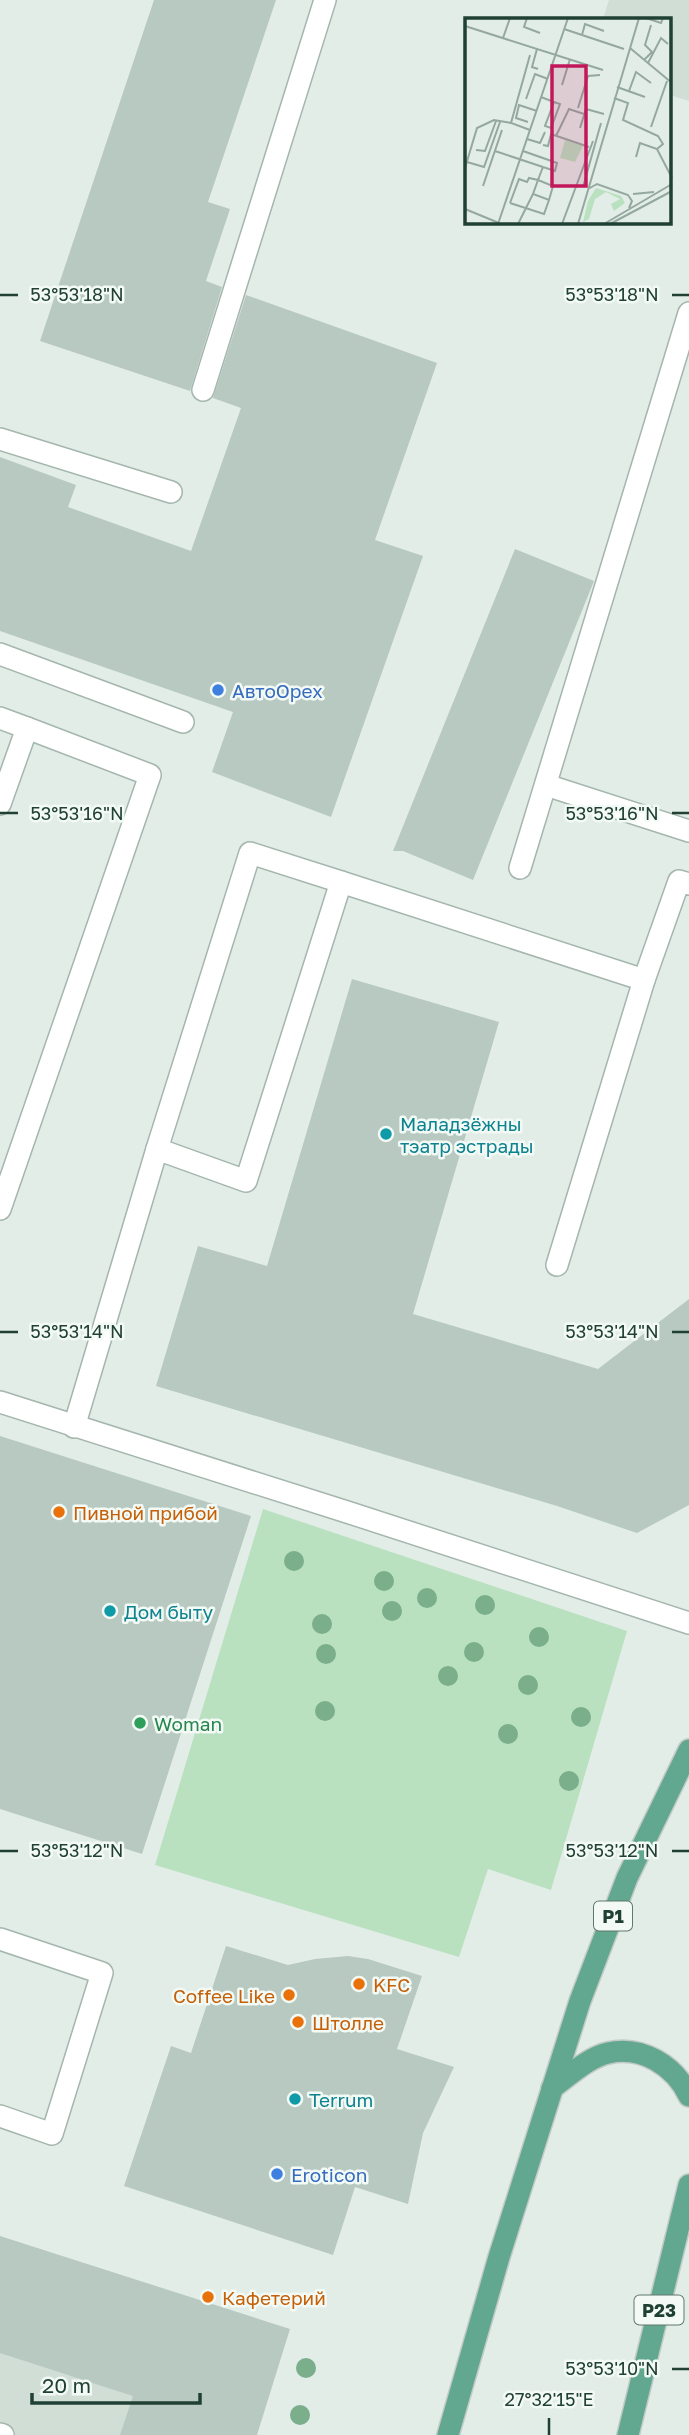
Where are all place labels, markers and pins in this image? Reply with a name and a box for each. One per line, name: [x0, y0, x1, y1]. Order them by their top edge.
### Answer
place label: АвтоОрех: [232, 679, 323, 702]
marker: АвтоОрех: [210, 682, 226, 698]
place label: Маладзёжны тэатр эстрады: [400, 1112, 534, 1157]
marker: Маладзёжны тэатр эстрады: [378, 1126, 394, 1142]
place label: Пивной прибой: [73, 1501, 218, 1524]
marker: Пивной прибой: [51, 1504, 67, 1520]
place label: Дом быту: [124, 1600, 213, 1623]
marker: Дом быту: [102, 1603, 118, 1619]
place label: Woman: [154, 1712, 222, 1735]
marker: Woman: [132, 1715, 148, 1731]
place label: KFC: [373, 1973, 410, 1996]
marker: KFC: [351, 1976, 367, 1992]
place label: Coffee Like: [173, 1984, 275, 2007]
marker: Coffee Like: [281, 1987, 297, 2003]
place label: Штолле: [312, 2011, 384, 2034]
marker: Штолле: [290, 2014, 306, 2030]
place label: Terrum: [309, 2088, 373, 2111]
marker: Terrum: [287, 2091, 303, 2107]
place label: Eroticon: [291, 2163, 367, 2186]
marker: Eroticon: [269, 2166, 285, 2182]
place label: Кафетерий: [222, 2286, 326, 2309]
marker: Кафетерий: [200, 2289, 216, 2305]

